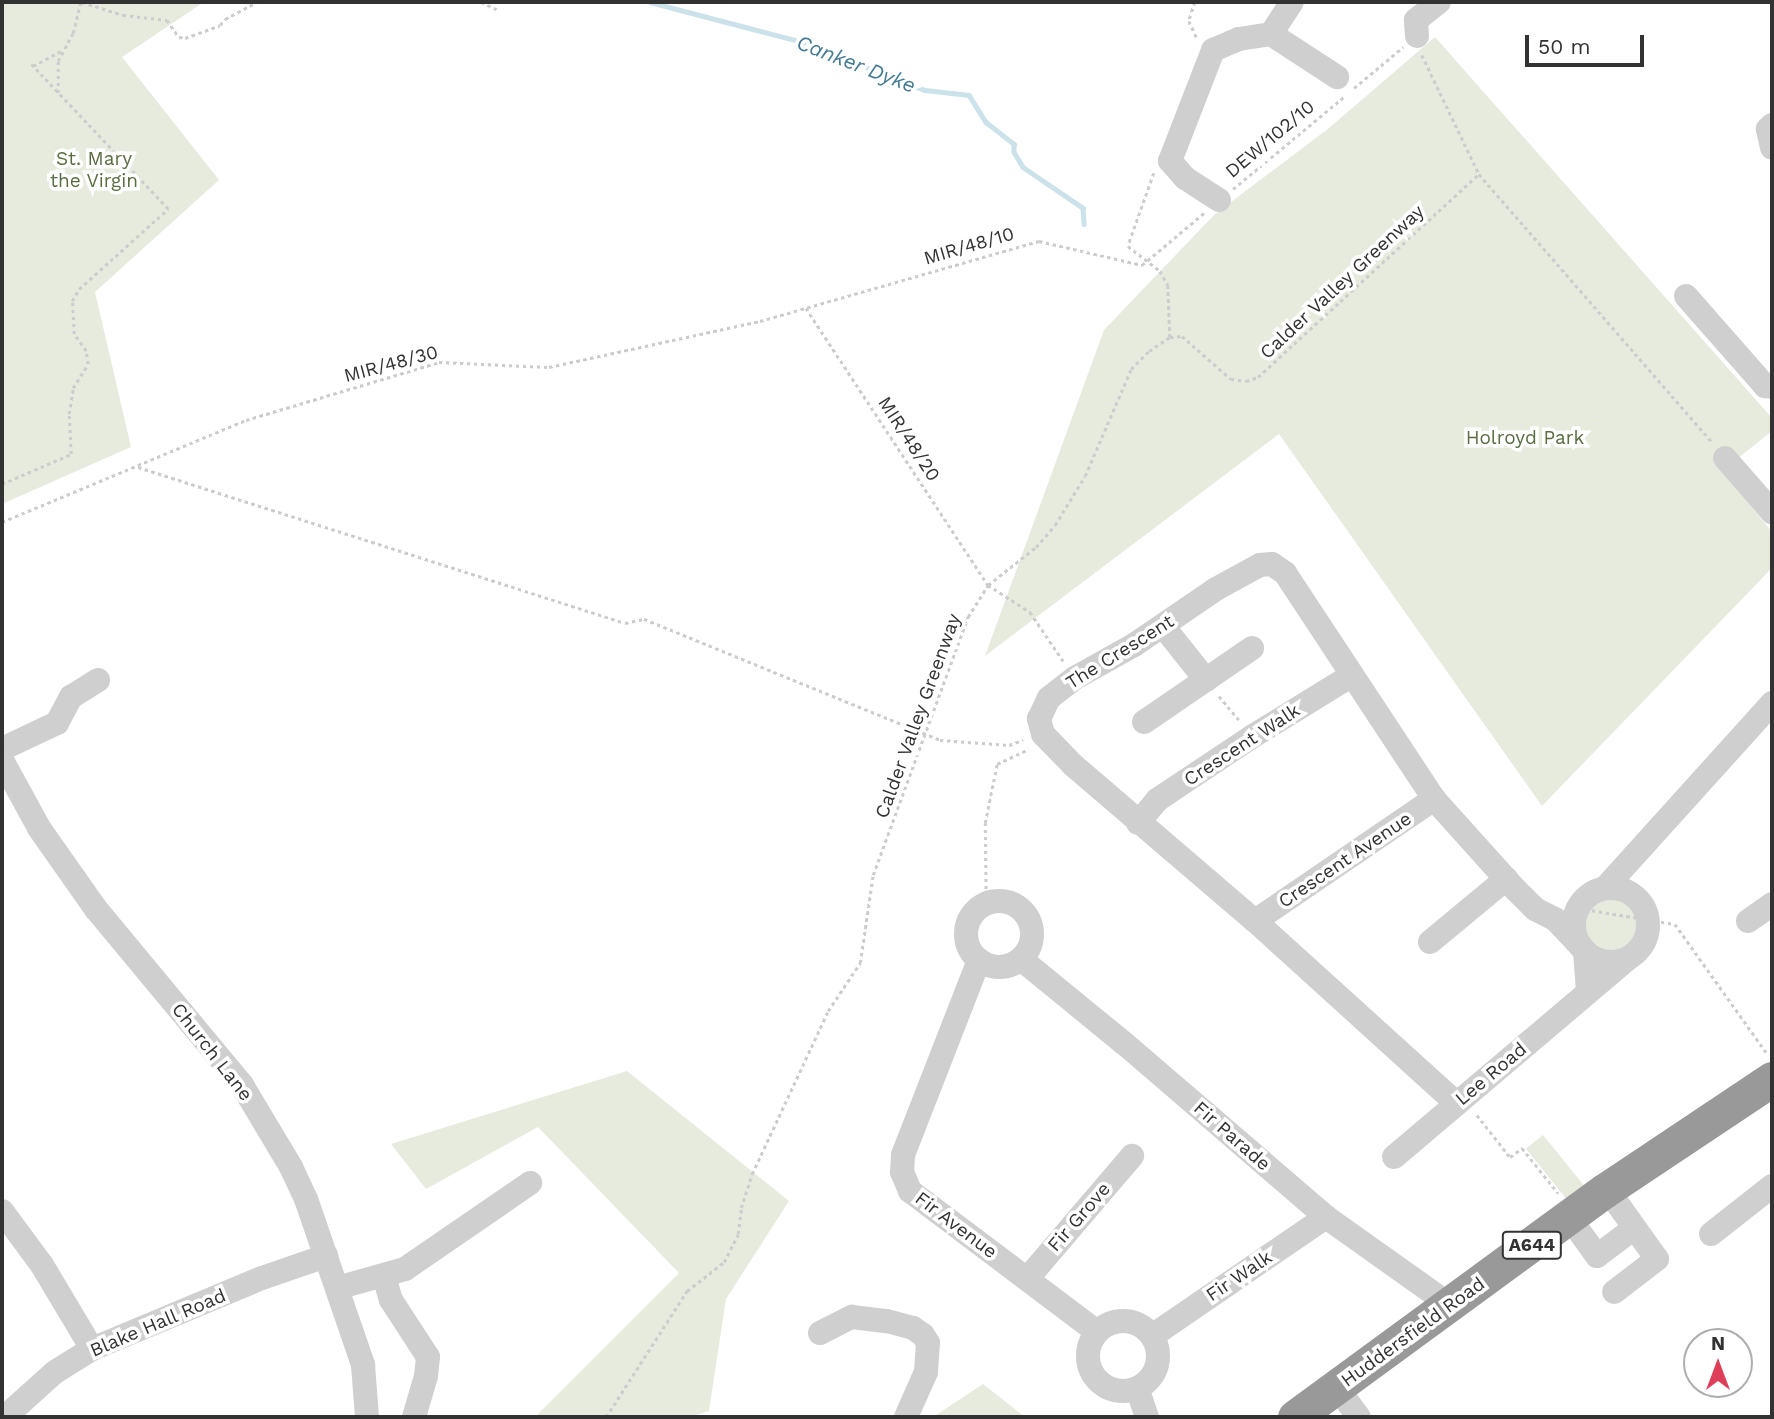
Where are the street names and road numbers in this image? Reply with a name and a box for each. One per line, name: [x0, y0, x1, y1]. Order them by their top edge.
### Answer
street label: DEW/102/10: [1221, 95, 1319, 183]
street label: Calder Valley Greenway: [1255, 200, 1429, 364]
street label: MIR/48/10: [921, 222, 1017, 270]
street label: MIR/48/30: [341, 340, 441, 388]
street label: MIR/48/20: [873, 392, 945, 486]
street label: Calder Valley Greenway: [870, 610, 966, 822]
street label: The Crescent: [1062, 610, 1178, 694]
street label: Crescent Walk: [1180, 699, 1304, 791]
street label: Crescent Avenue: [1274, 807, 1416, 913]
street label: Church Lane: [167, 999, 257, 1105]
street label: Lee Road: [1451, 1038, 1531, 1110]
street label: Fir Parade: [1189, 1096, 1275, 1176]
street label: Fir Grove: [1043, 1178, 1115, 1256]
street label: Fir Avenue: [910, 1186, 1002, 1264]
road number: A644: [1500, 1230, 1564, 1260]
street label: Fir Walk: [1201, 1245, 1277, 1307]
street label: Huddersfield Road: [1337, 1272, 1489, 1392]
street label: Blake Hall Road: [86, 1284, 230, 1362]

